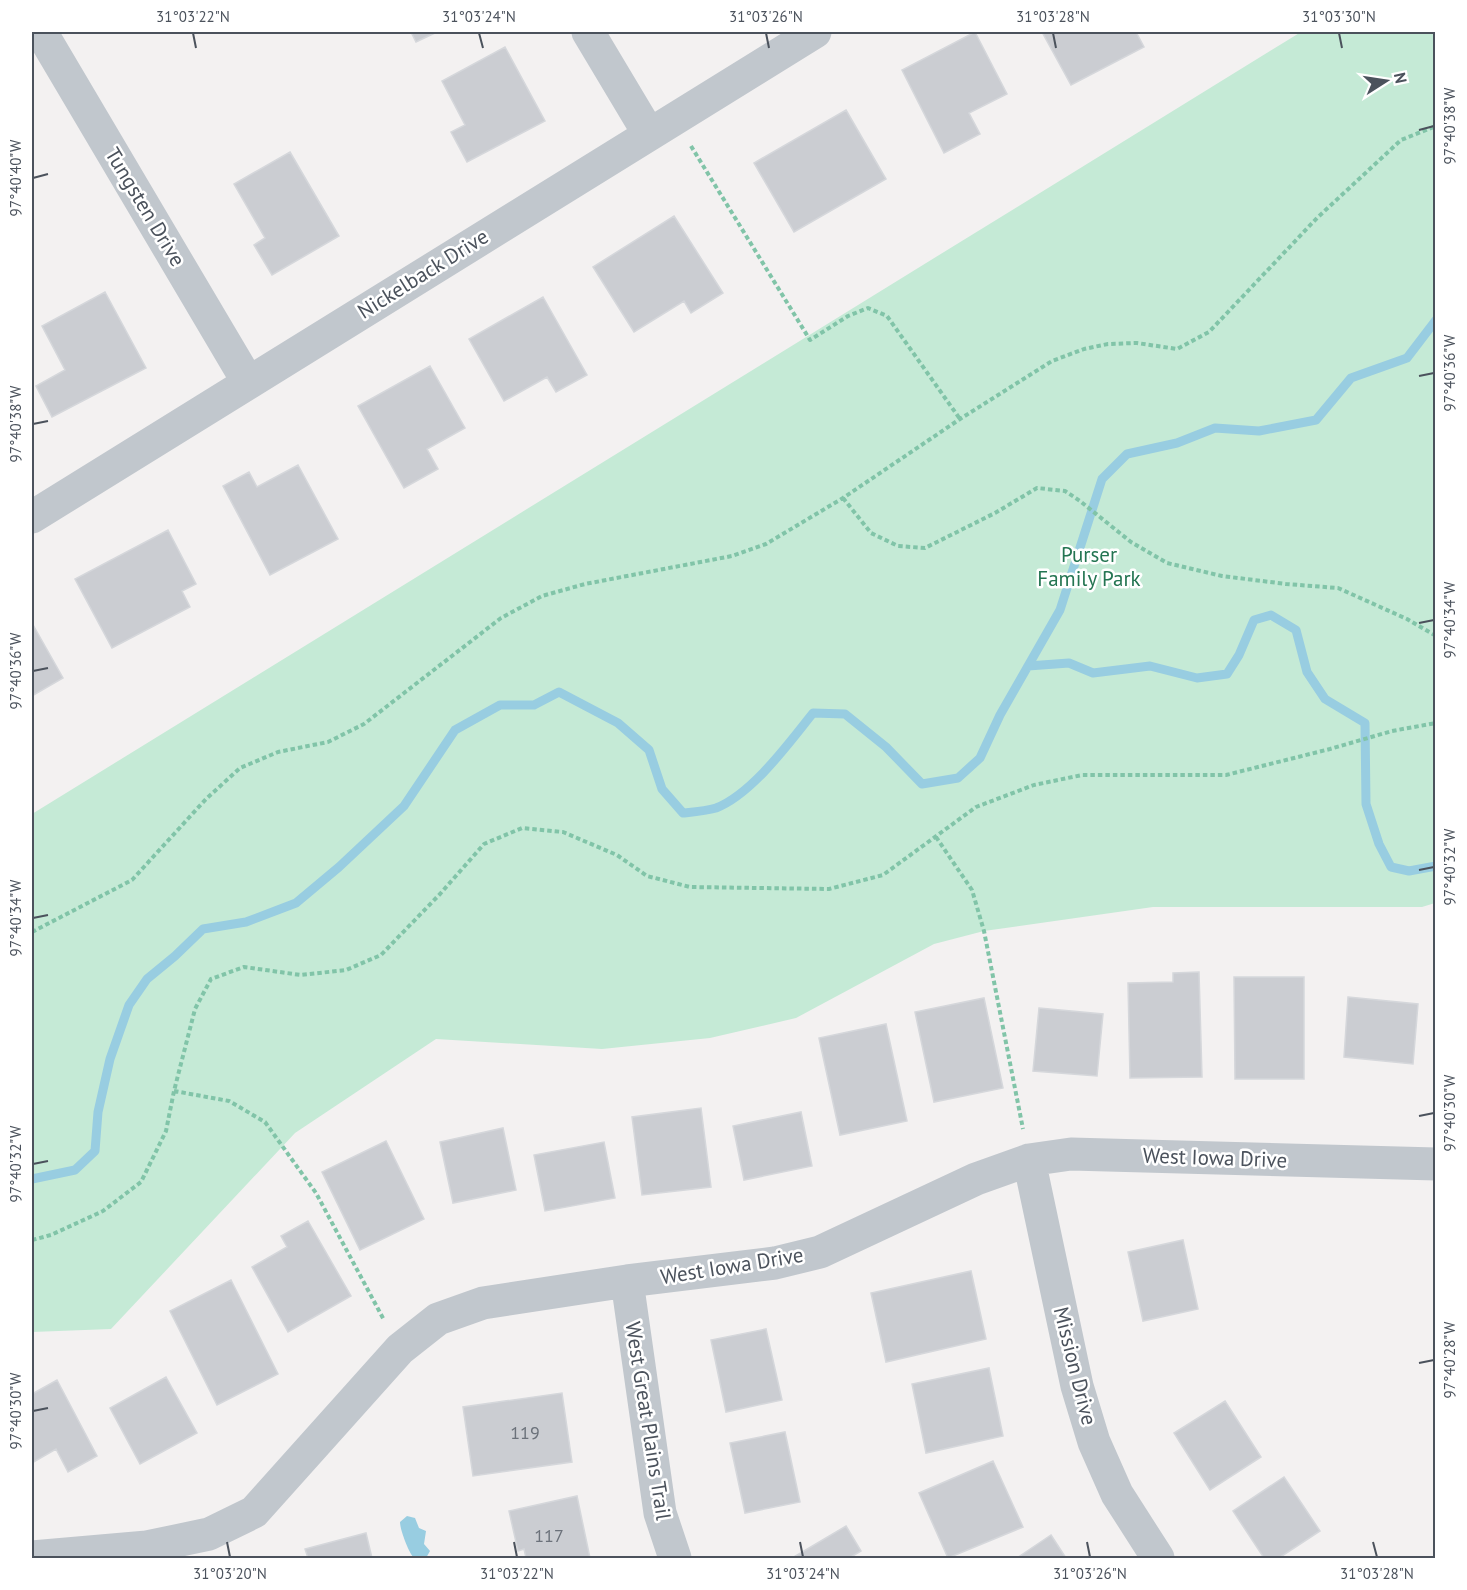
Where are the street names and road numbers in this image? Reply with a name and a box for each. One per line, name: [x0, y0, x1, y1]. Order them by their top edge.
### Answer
street label: Tungsten Drive: [99, 142, 192, 271]
street label: Nickelback Drive: [352, 223, 493, 325]
street label: West Iowa Drive: [1142, 1141, 1288, 1174]
street label: West Iowa Drive: [658, 1241, 805, 1290]
street label: Mission Drive: [1048, 1304, 1103, 1428]
street label: West Great Plains Trail: [619, 1320, 678, 1522]

